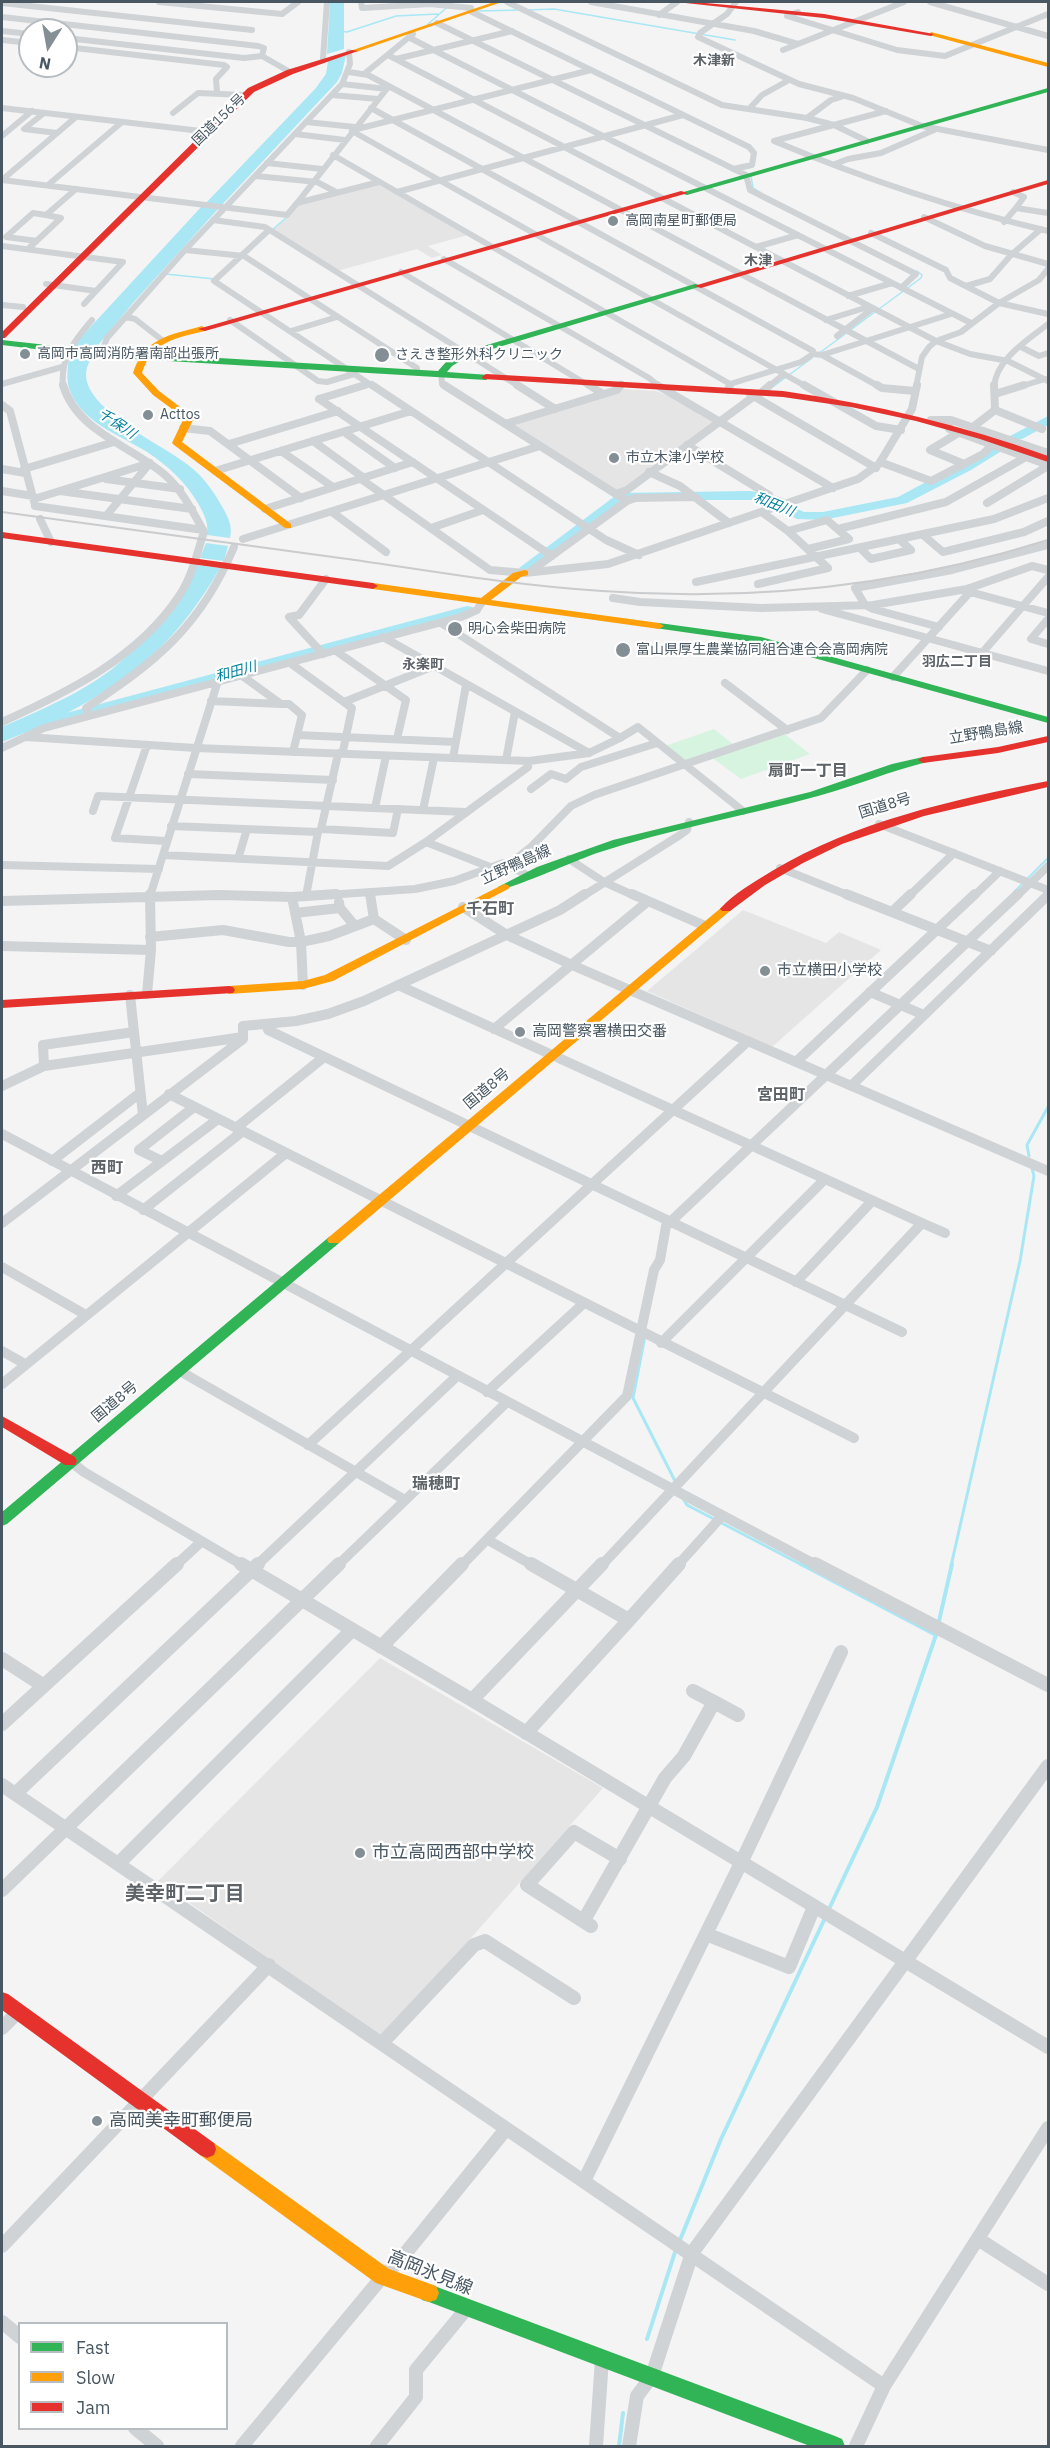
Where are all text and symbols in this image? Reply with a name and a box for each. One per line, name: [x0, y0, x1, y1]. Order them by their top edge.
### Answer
north arrow: [18, 18, 78, 78]
text: N: [37, 53, 53, 75]
district label: 木津新: [693, 53, 735, 69]
street label: 国道156号: [189, 91, 249, 149]
place label: 高岡南星町郵便局: [625, 213, 737, 229]
marker: 高岡南星町郵便局: [606, 214, 620, 228]
district label: 木津: [744, 253, 772, 269]
place label: 高岡市高岡消防署南部出張所: [37, 346, 219, 362]
marker: さえき整形外科クリニック: [373, 346, 391, 364]
marker: 高岡市高岡消防署南部出張所: [18, 347, 32, 361]
place label: さえき整形外科クリニック: [395, 347, 563, 363]
water label: 千保川: [95, 405, 139, 443]
place label: Acttos: [160, 407, 200, 423]
marker: Acttos: [141, 408, 155, 422]
place label: 市立木津小学校: [626, 450, 724, 466]
marker: 市立木津小学校: [607, 451, 621, 465]
water label: 和田川: [751, 489, 797, 521]
marker: 明心会柴田病院: [446, 620, 464, 638]
place label: 明心会柴田病院: [468, 621, 566, 637]
marker: 富山県厚生農業協同組合連合会高岡病院: [614, 641, 632, 659]
place label: 富山県厚生農業協同組合連合会高岡病院: [636, 642, 888, 658]
district label: 羽広二丁目: [922, 654, 992, 670]
district label: 永楽町: [402, 657, 444, 673]
water label: 和田川: [214, 658, 258, 686]
street label: 立野鴨島線: [948, 718, 1024, 748]
district label: 扇町一丁目: [768, 761, 848, 781]
street label: 国道8号: [857, 789, 913, 823]
street label: 立野鴨島線: [478, 842, 554, 888]
district label: 千石町: [466, 899, 514, 919]
place label: 市立横田小学校: [777, 962, 882, 980]
marker: 市立横田小学校: [758, 964, 772, 978]
place label: 高岡警察署横田交番: [532, 1023, 667, 1041]
marker: 高岡警察署横田交番: [513, 1025, 527, 1039]
street label: 国道8号: [461, 1065, 513, 1113]
district label: 宮田町: [757, 1085, 805, 1105]
district label: 西町: [91, 1158, 123, 1178]
street label: 国道8号: [89, 1378, 141, 1426]
district label: 瑞穂町: [412, 1474, 460, 1494]
place label: 市立高岡西部中学校: [372, 1842, 534, 1864]
marker: 市立高岡西部中学校: [353, 1846, 367, 1860]
district label: 美幸町二丁目: [125, 1882, 245, 1906]
place label: 高岡美幸町郵便局: [109, 2110, 253, 2132]
marker: 高岡美幸町郵便局: [90, 2114, 104, 2128]
street label: 高岡氷見線: [384, 2246, 476, 2300]
legend: [18, 2322, 228, 2430]
text: Fast: [76, 2336, 110, 2359]
text: Slow: [76, 2366, 115, 2389]
text: Jam: [76, 2396, 111, 2419]

